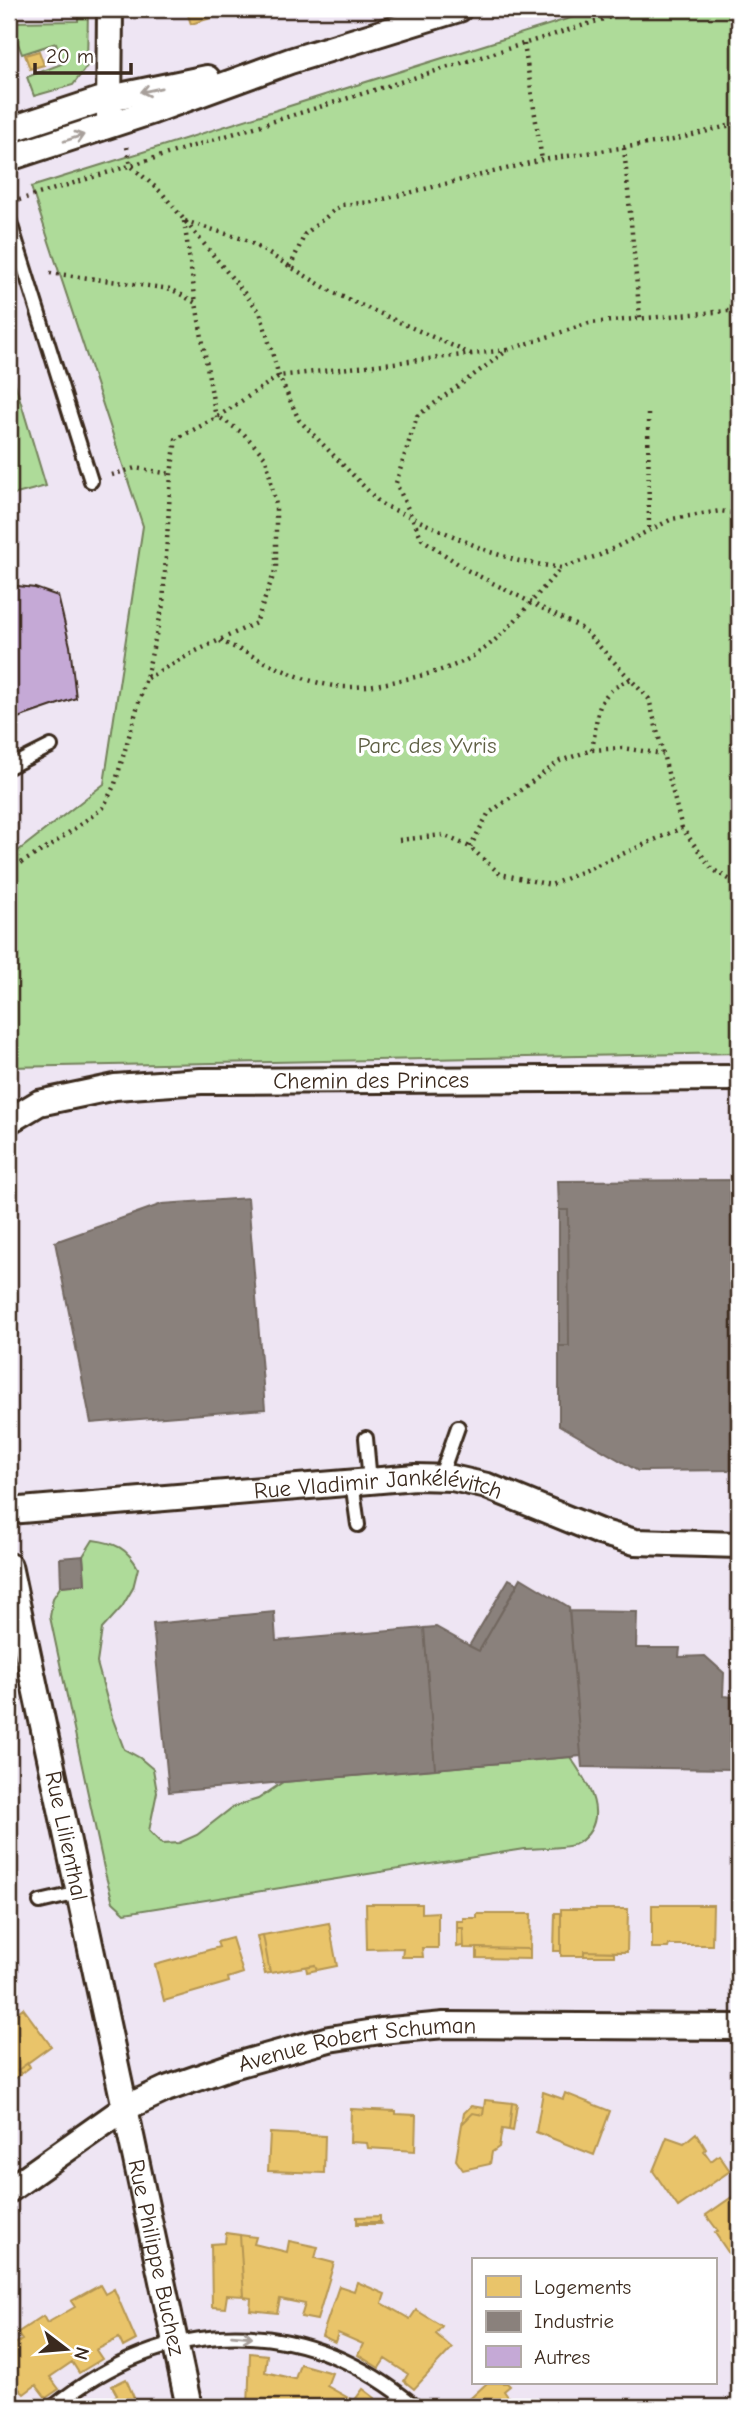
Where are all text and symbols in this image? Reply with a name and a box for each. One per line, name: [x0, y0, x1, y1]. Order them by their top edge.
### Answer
scale bar: [35, 32, 131, 76]
text: 20 m: [46, 44, 94, 68]
one-way arrow: [140, 83, 163, 97]
one-way arrow: [62, 130, 84, 143]
park label: Parc des Yvris: [357, 732, 497, 759]
street label: Chemin des Princes: [273, 1066, 469, 1094]
street label: Rue Vladimir Jankélévitch: [253, 1463, 507, 1505]
street label: Rue Lilienthal: [40, 1769, 94, 1903]
street label: Avenue Robert Schuman: [235, 2011, 476, 2077]
street label: Rue Philippe Buchez: [123, 2157, 191, 2358]
legend: [472, 2258, 716, 2384]
text: Logements: [534, 2275, 631, 2299]
text: Industrie: [534, 2309, 614, 2333]
north arrow: [32, 2314, 102, 2384]
one-way arrow: [231, 2330, 253, 2343]
text: N: [69, 2344, 94, 2362]
text: Autres: [534, 2345, 590, 2369]

